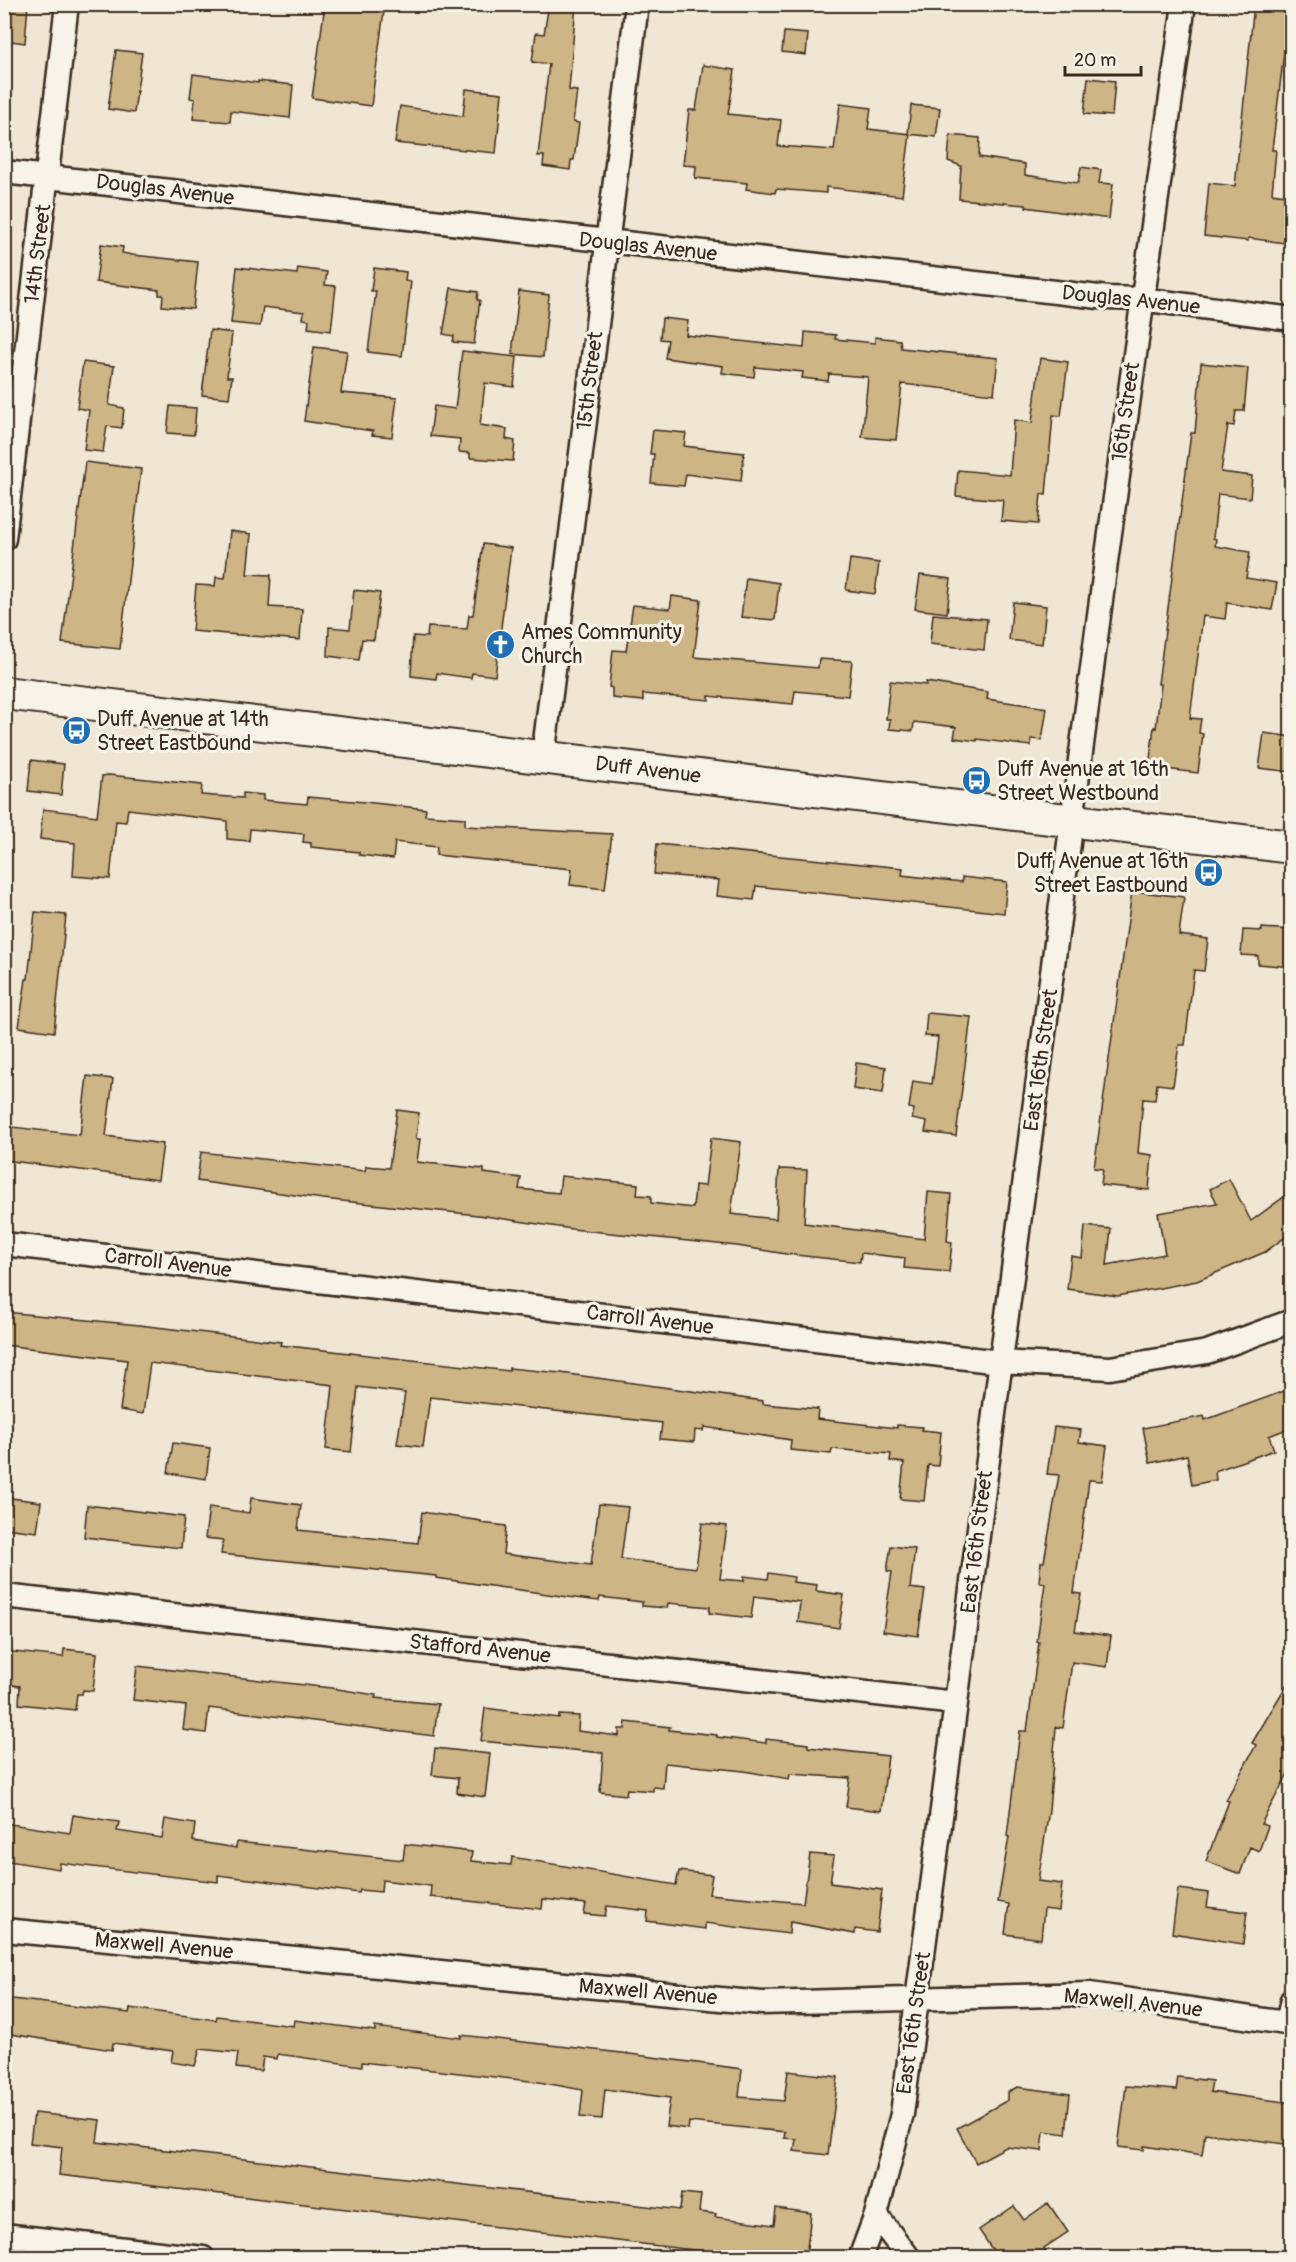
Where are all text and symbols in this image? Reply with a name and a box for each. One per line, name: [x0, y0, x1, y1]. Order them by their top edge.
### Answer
scale bar: [1065, 39, 1142, 77]
text: 20 m: [1074, 49, 1116, 72]
street label: Douglas Avenue: [94, 168, 236, 212]
street label: 14th Street: [18, 202, 58, 305]
street label: Douglas Avenue: [578, 226, 719, 268]
street label: Douglas Avenue: [1061, 279, 1202, 321]
street label: 15th Street: [571, 329, 610, 432]
street label: 16th Street: [1106, 360, 1146, 464]
place label: Ames Community Church: [521, 619, 682, 670]
church icon: Ames Community Church: [484, 628, 516, 660]
place label: Duff Avenue at 14th Street Eastbound: [97, 706, 269, 757]
bus stop icon: Duff Avenue at 14th Street Eastbound: [60, 715, 92, 747]
street label: Duff Avenue: [594, 750, 703, 790]
place label: Duff Avenue at 16th Street Westbound: [997, 756, 1169, 807]
bus stop icon: Duff Avenue at 16th Street Westbound: [960, 765, 992, 797]
place label: Duff Avenue at 16th Street Eastbound: [1016, 848, 1188, 899]
bus stop icon: Duff Avenue at 16th Street Eastbound: [1193, 857, 1225, 889]
street label: East 16th Street: [1018, 987, 1064, 1133]
street label: Carroll Avenue: [103, 1242, 234, 1284]
street label: Carroll Avenue: [585, 1299, 716, 1341]
street label: East 16th Street: [955, 1469, 999, 1615]
street label: Stafford Avenue: [408, 1628, 553, 1670]
street label: Maxwell Avenue: [94, 1926, 235, 1966]
street label: East 16th Street: [891, 1950, 937, 2096]
street label: Maxwell Avenue: [578, 1972, 719, 2012]
street label: Maxwell Avenue: [1062, 1982, 1204, 2024]

